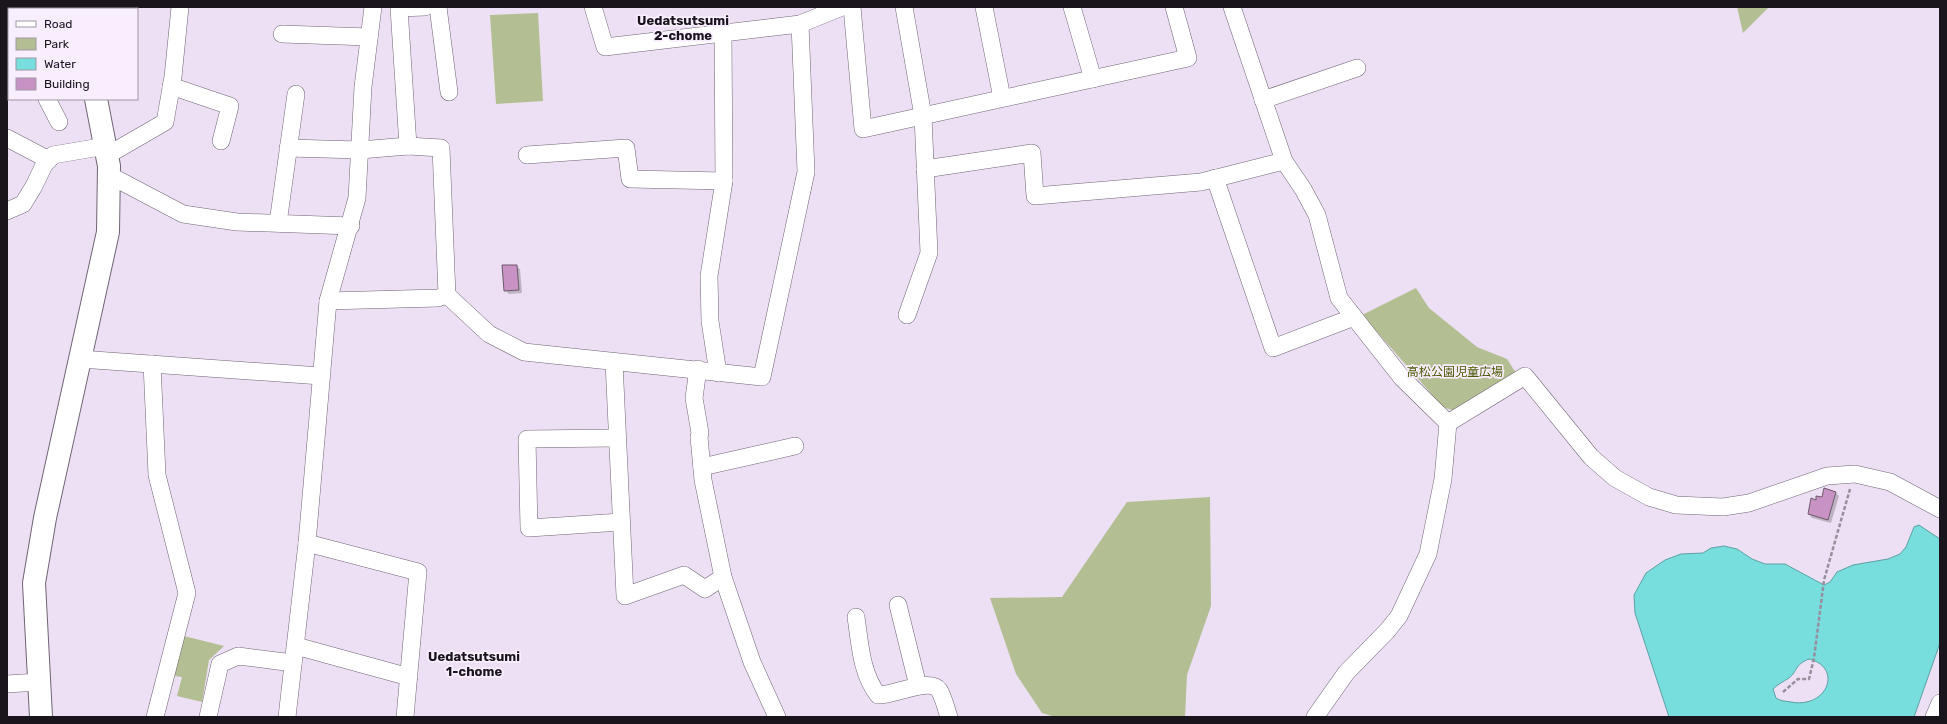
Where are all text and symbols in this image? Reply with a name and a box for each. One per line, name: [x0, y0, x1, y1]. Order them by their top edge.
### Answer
legend: [8, 8, 138, 100]
district label: Uedatsutsumi 2-chome: [637, 13, 729, 43]
text: Road: [44, 17, 72, 31]
text: Park: [44, 37, 70, 51]
text: Water: [44, 57, 76, 71]
text: Building: [44, 77, 90, 91]
park label: 高松公園児童広場: [1407, 365, 1503, 379]
district label: Uedatsutsumi 1-chome: [428, 649, 520, 679]

